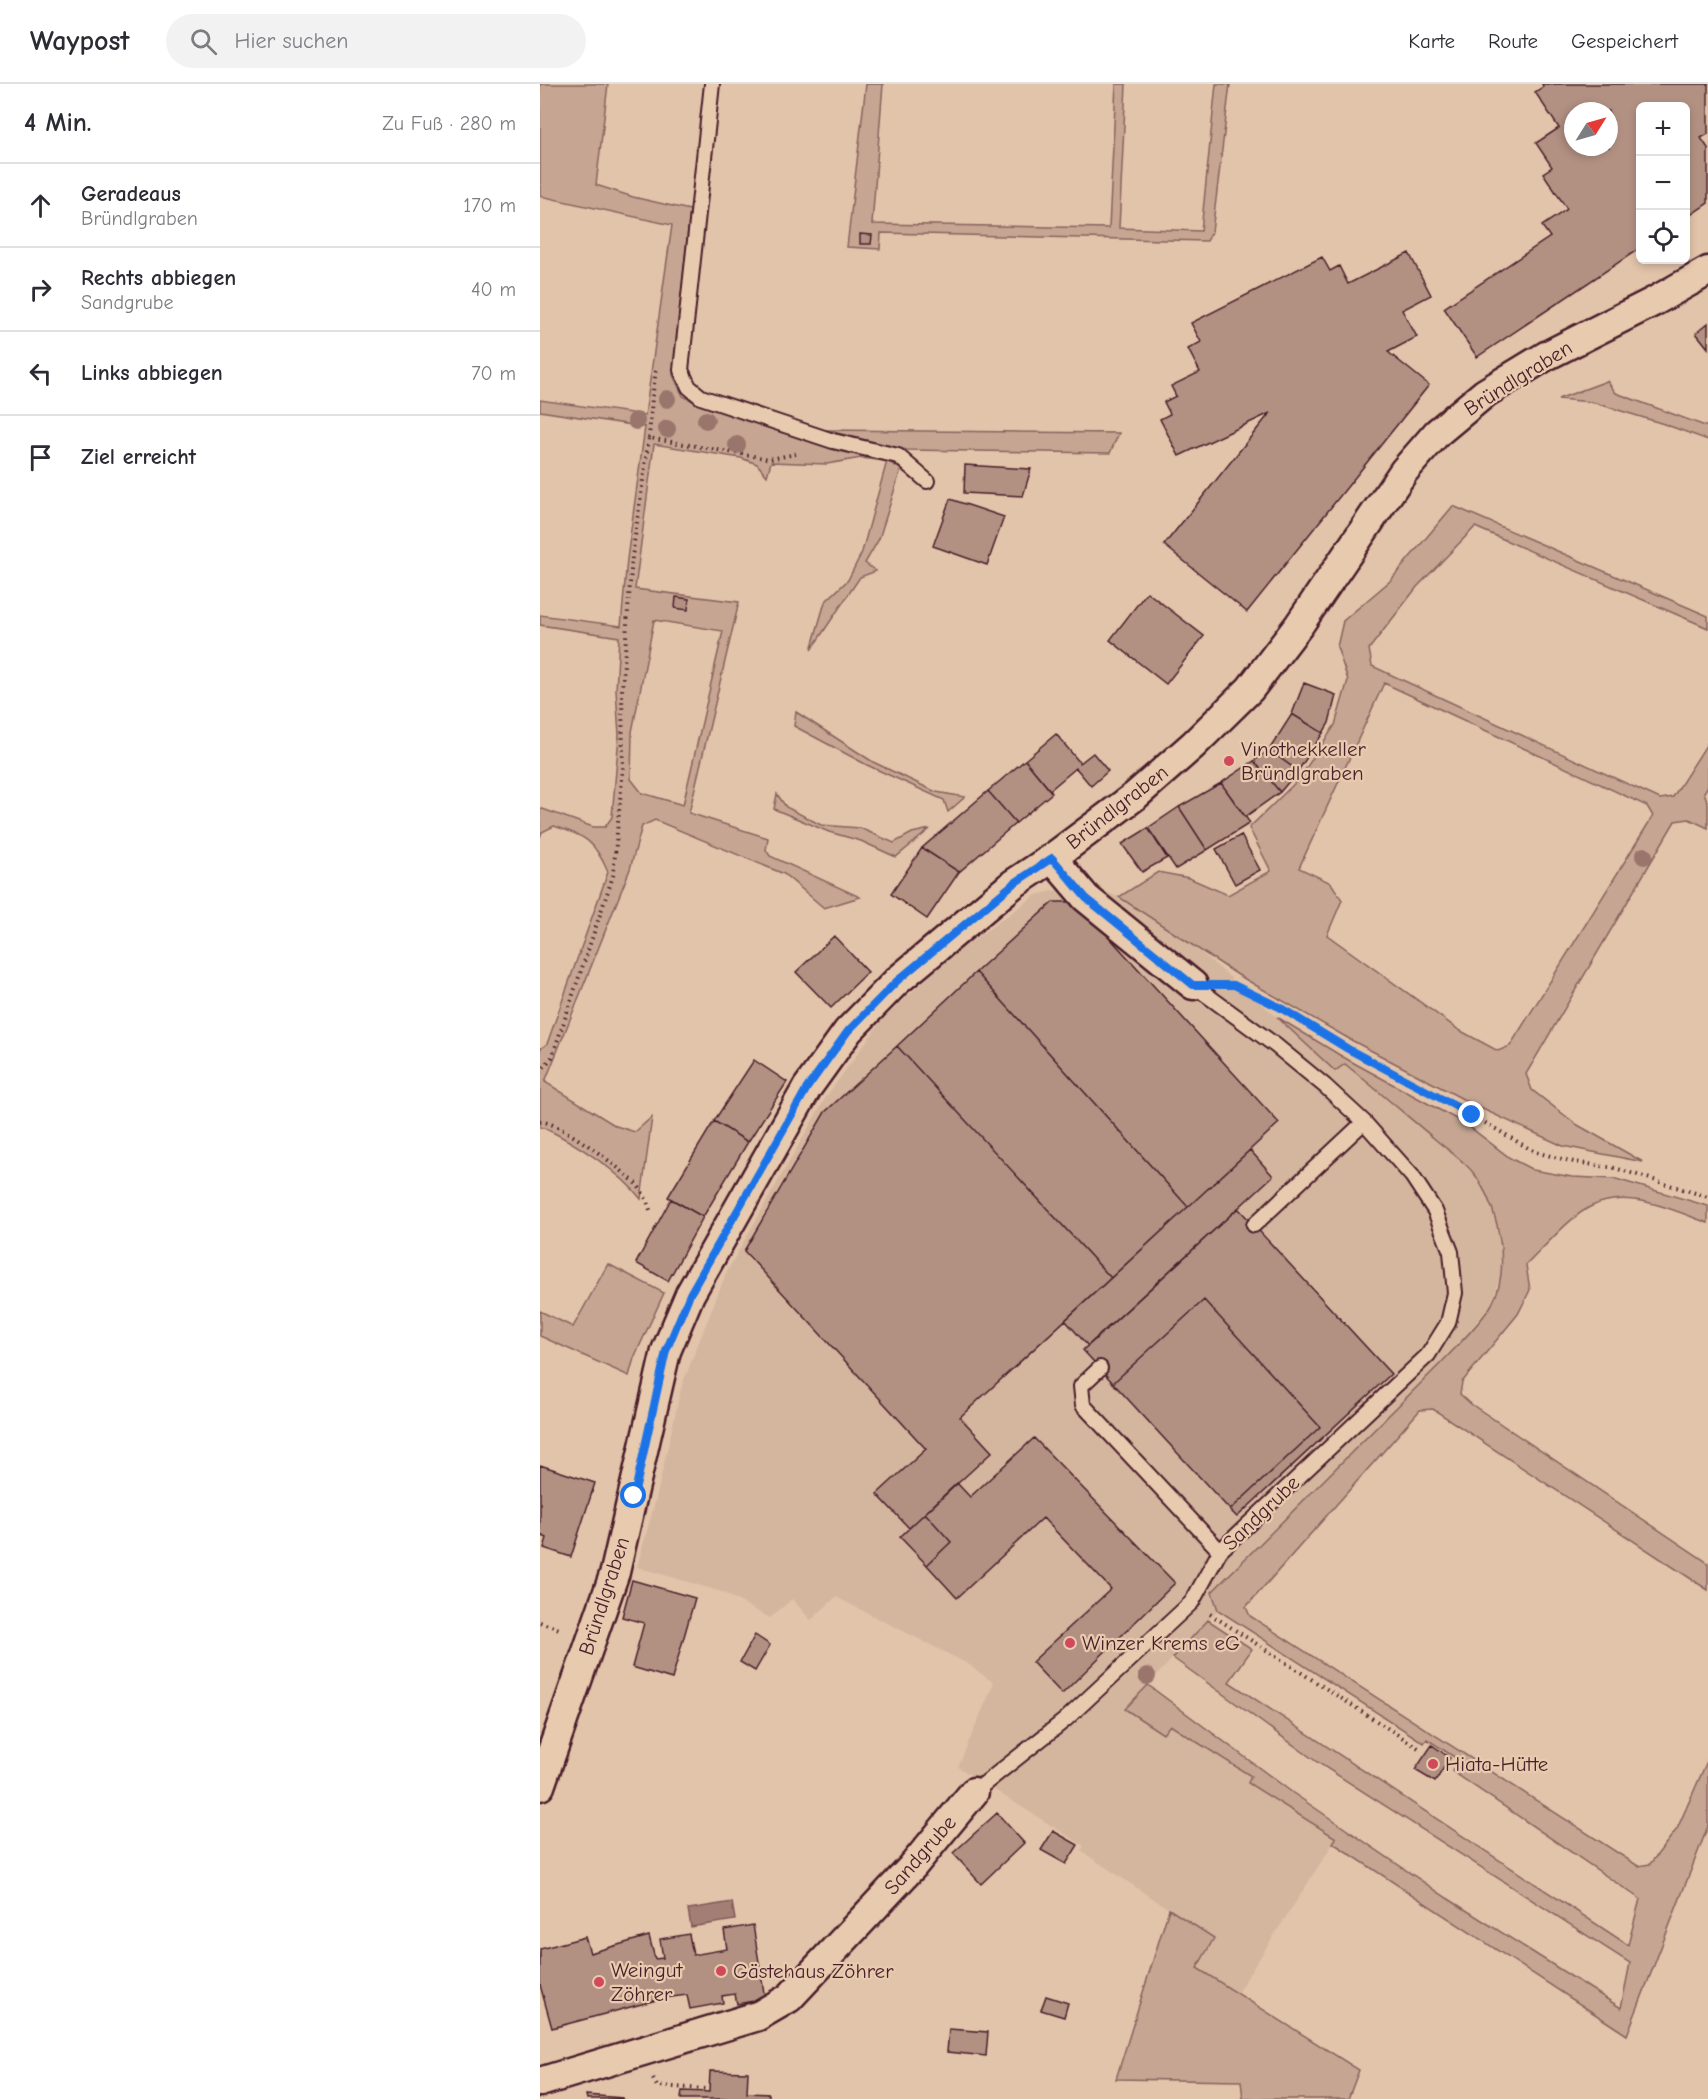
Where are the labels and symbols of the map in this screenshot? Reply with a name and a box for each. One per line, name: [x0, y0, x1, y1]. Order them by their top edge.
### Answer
north arrow: [1564, 102, 1618, 156]
street label: Bründlgraben: [1460, 335, 1576, 421]
place label: Vinothekkeller Bründlgraben: [1241, 737, 1366, 785]
marker: Vinothekkeller Bründlgraben: [1222, 754, 1236, 768]
street label: Bründlgraben: [1061, 760, 1173, 854]
route end: [1458, 1101, 1484, 1127]
street label: Sandgrube: [1218, 1471, 1304, 1555]
route start: [620, 1482, 646, 1508]
street label: Bründlgraben: [574, 1534, 634, 1658]
place label: Winzer Krems eG: [1082, 1631, 1240, 1655]
marker: Winzer Krems eG: [1063, 1636, 1077, 1650]
place label: Hiata-Hütte: [1445, 1752, 1548, 1776]
marker: Hiata-Hütte: [1426, 1757, 1440, 1771]
street label: Sandgrube: [879, 1810, 961, 1900]
place label: Weingut Zöhrer: [611, 1958, 684, 2006]
place label: Gästehaus Zöhrer: [733, 1959, 894, 1983]
marker: Gästehaus Zöhrer: [714, 1964, 728, 1978]
marker: Weingut Zöhrer: [592, 1975, 606, 1989]

